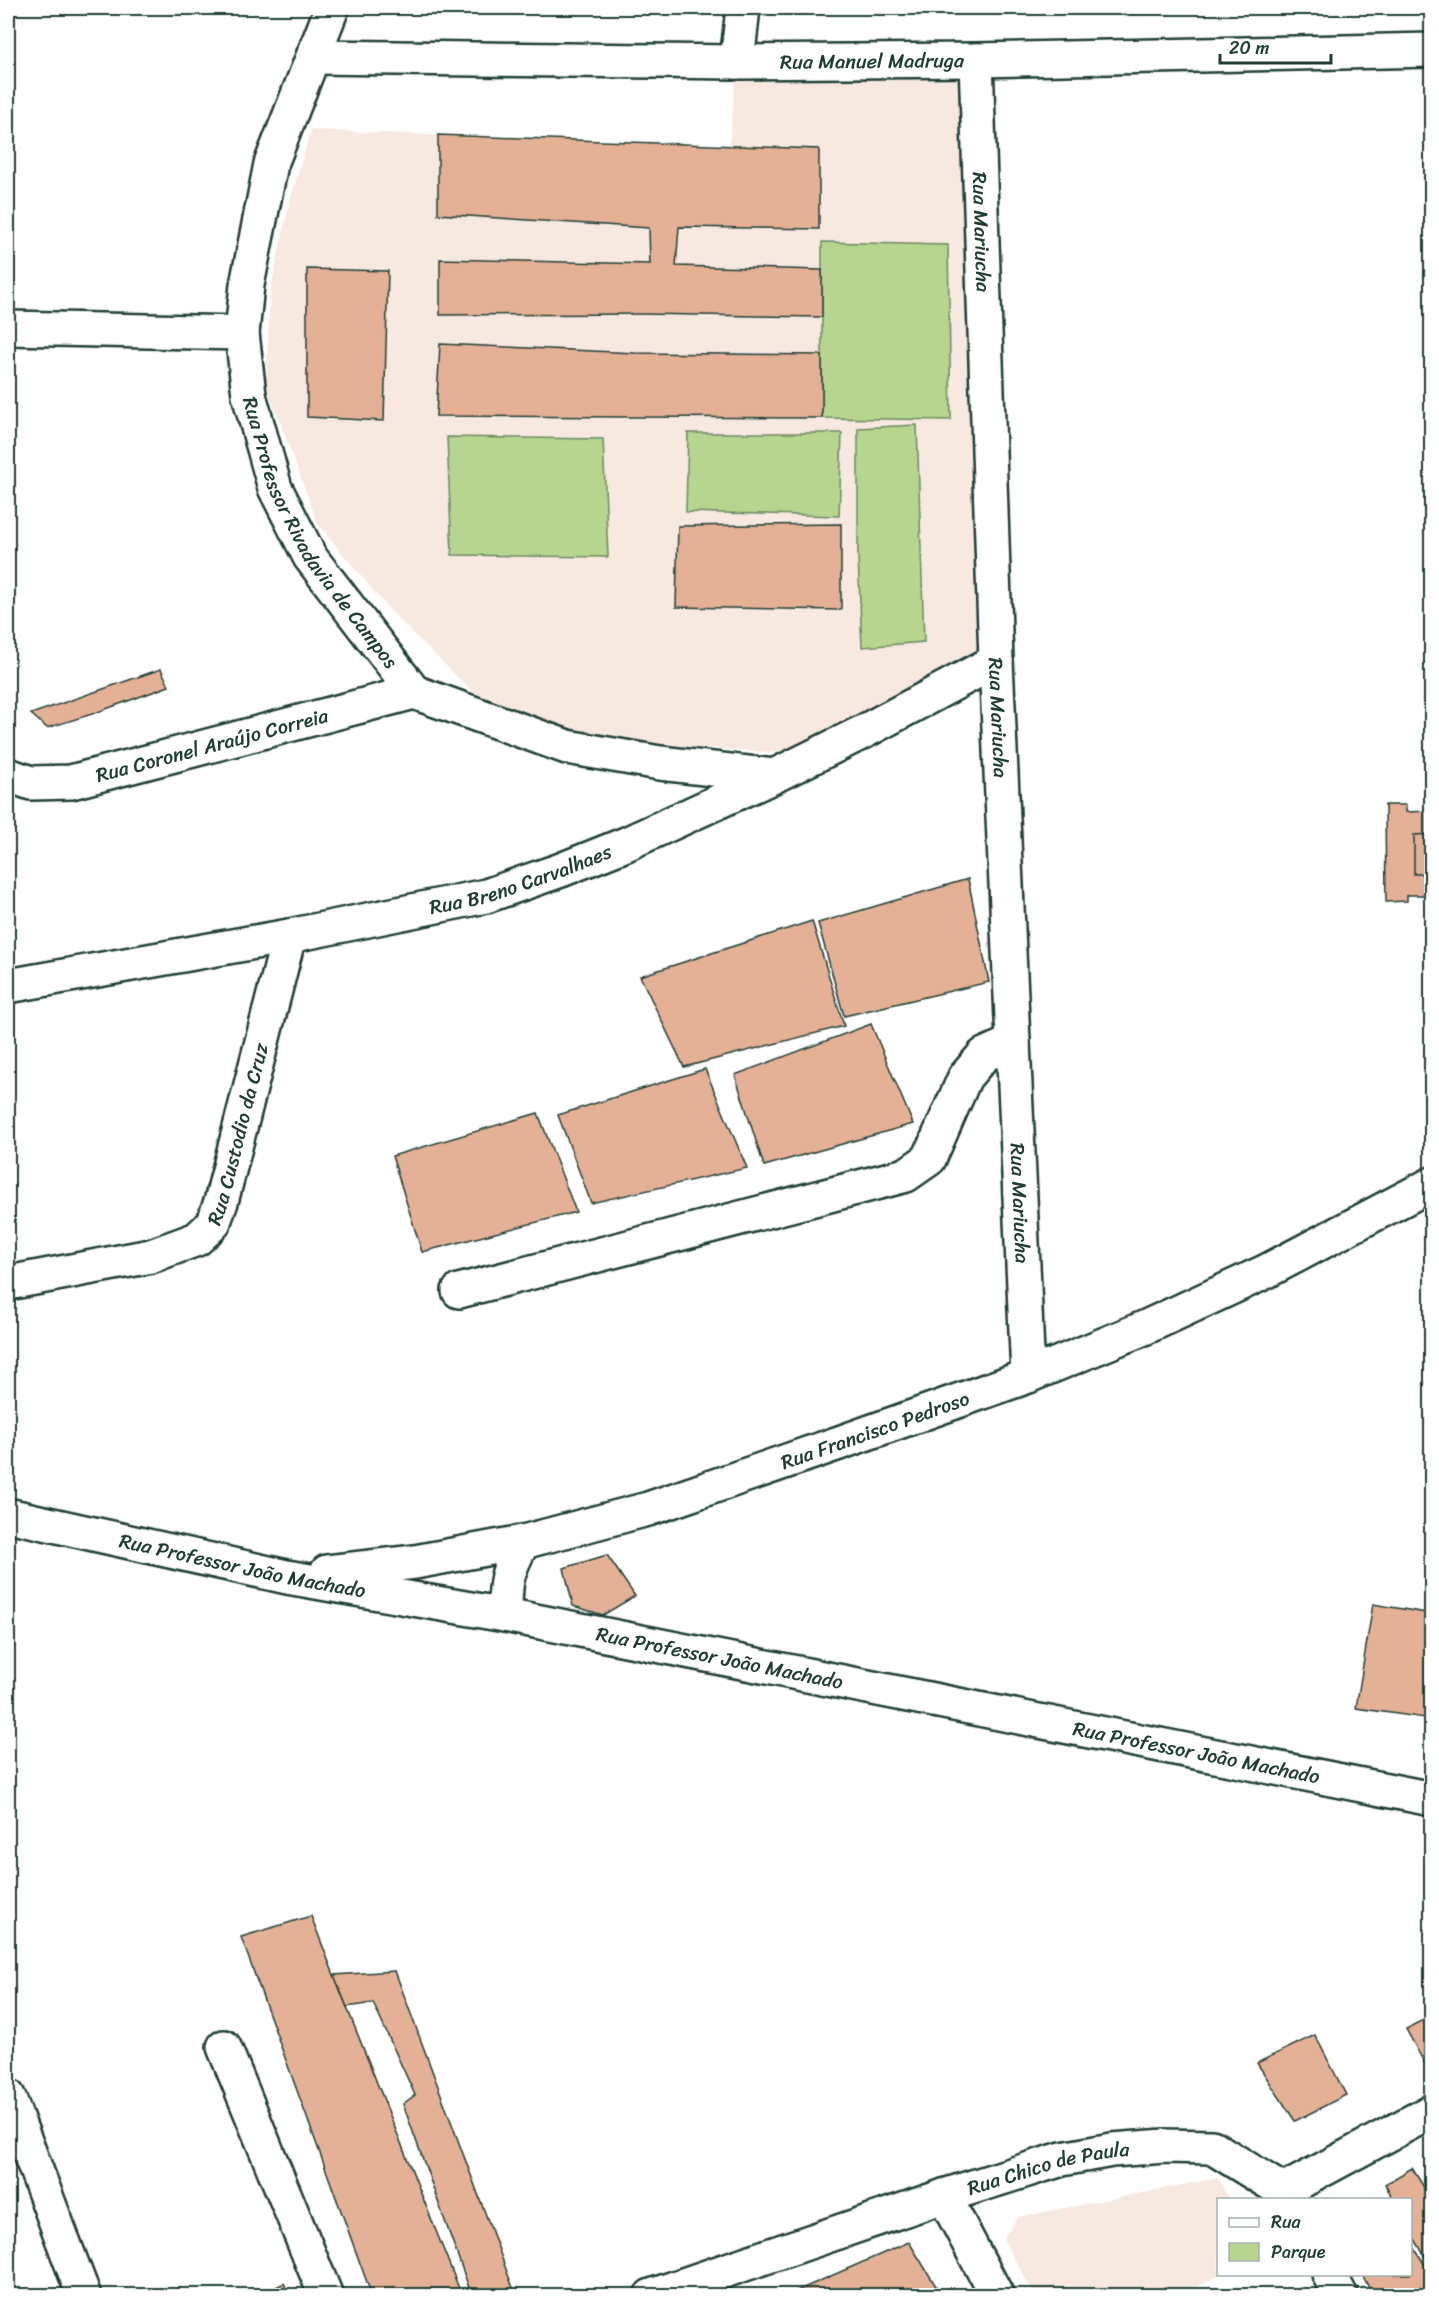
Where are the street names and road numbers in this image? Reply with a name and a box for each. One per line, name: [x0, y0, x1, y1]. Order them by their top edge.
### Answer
street label: Rua Manuel Madruga: [780, 43, 965, 79]
street label: Rua Mariucha: [962, 171, 1001, 293]
street label: Rua Professor Rivadavia de Campos: [233, 392, 408, 677]
street label: Rua Mariucha: [978, 657, 1019, 778]
street label: Rua Coronel Araújo Correia: [92, 698, 333, 792]
street label: Rua Breno Carvalhaes: [426, 834, 618, 925]
street label: Rua Custodio da Cruz: [196, 1039, 279, 1230]
street label: Rua Mariucha: [1000, 1142, 1040, 1264]
street label: Rua Francisco Pedroso: [776, 1381, 974, 1479]
street label: Rua Professor João Machado: [116, 1523, 369, 1608]
street label: Rua Professor João Machado: [593, 1616, 846, 1699]
street label: Rua Professor João Machado: [1070, 1711, 1323, 1794]
street label: Rua Chico de Paula: [963, 2131, 1131, 2205]

